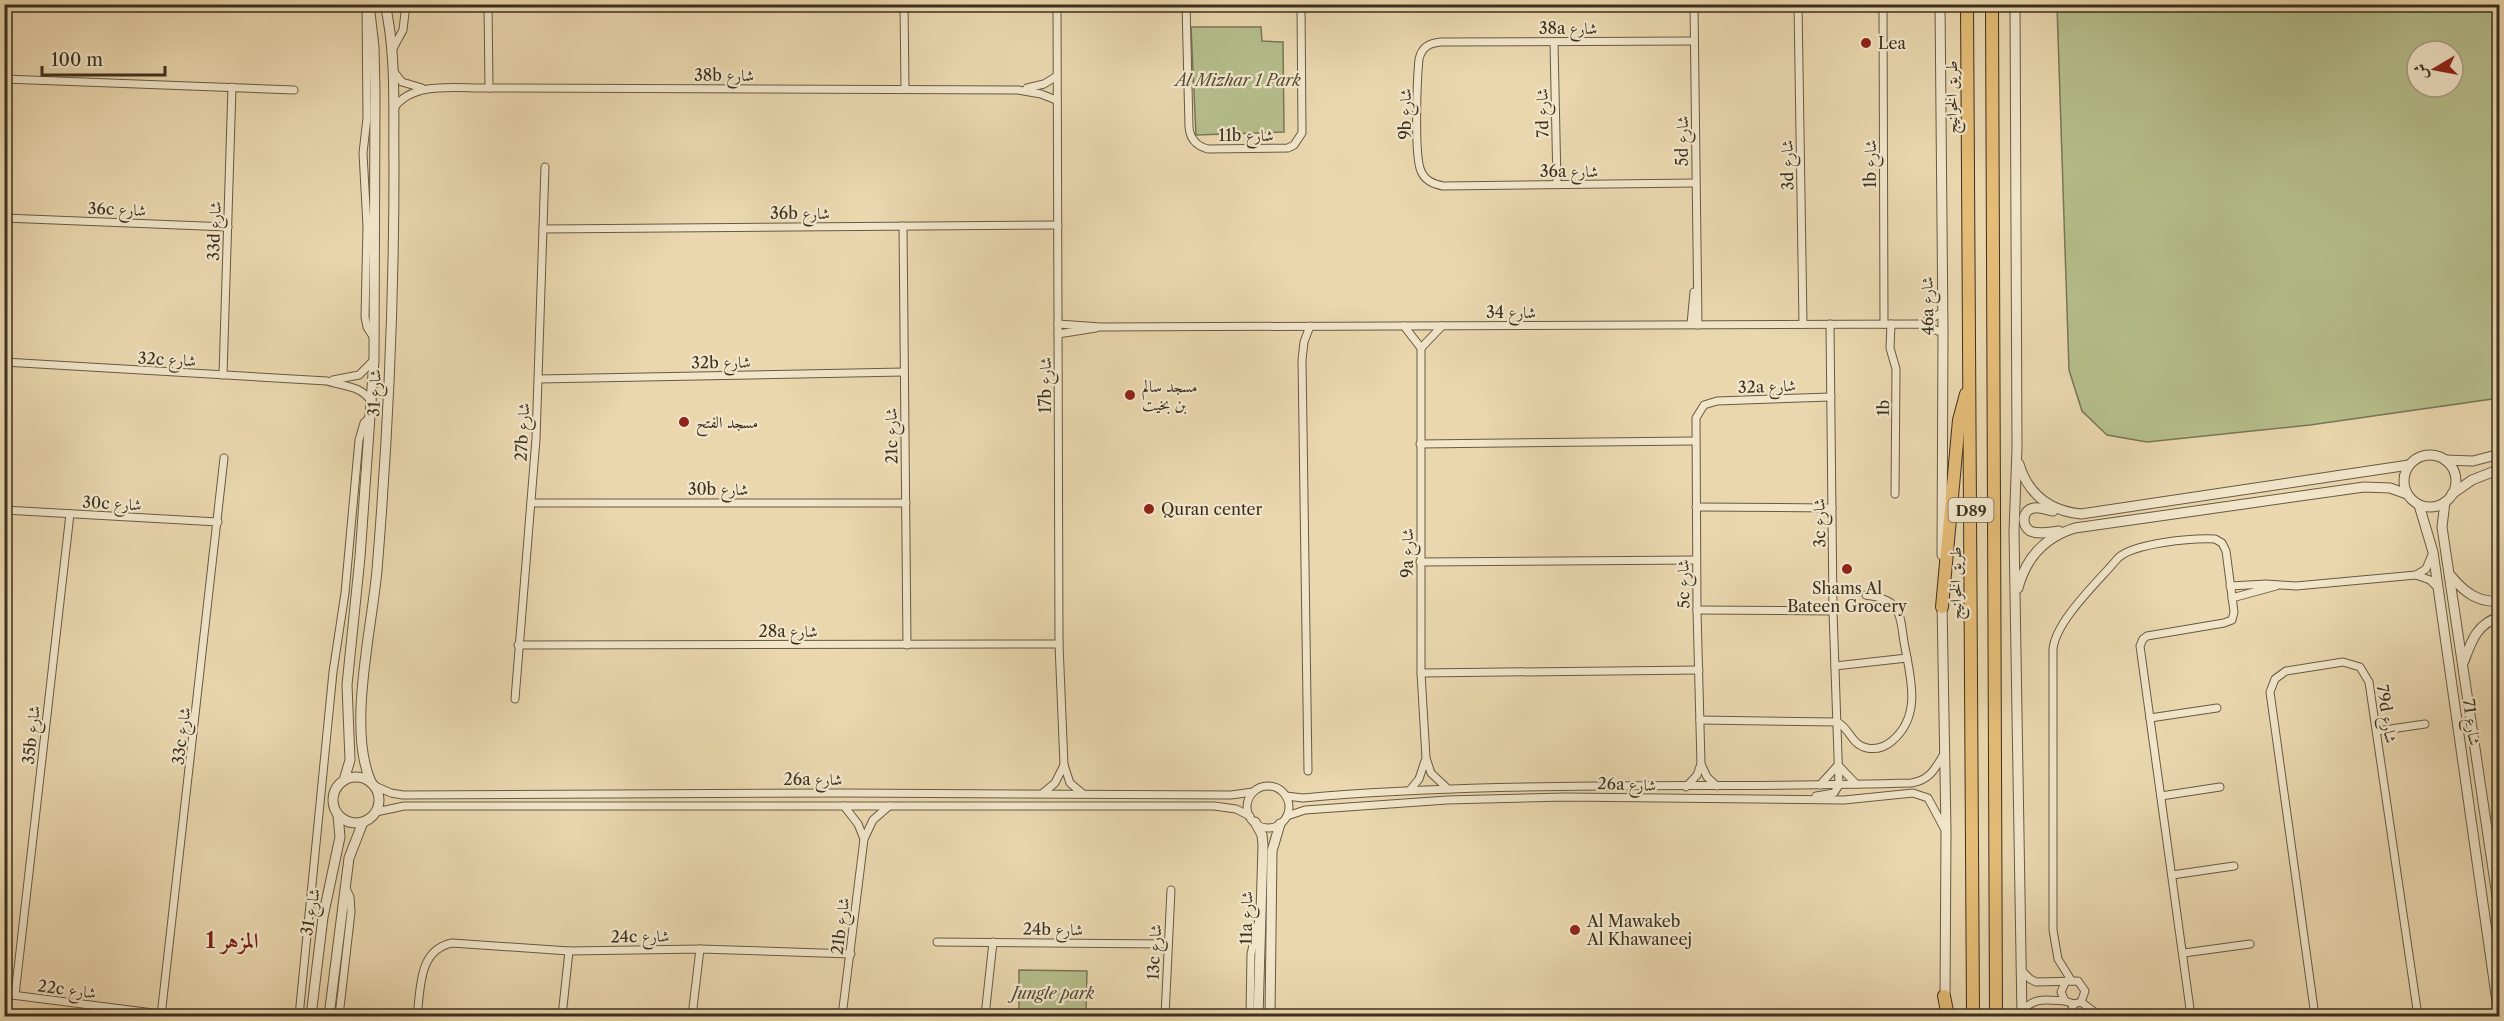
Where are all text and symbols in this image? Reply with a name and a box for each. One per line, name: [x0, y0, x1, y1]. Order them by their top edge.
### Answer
street label: 38a شارع: [1539, 18, 1597, 42]
place label: Lea: [1878, 33, 1906, 53]
marker: Lea: [1859, 36, 1873, 50]
scale bar: [42, 39, 165, 77]
north arrow: [2405, 39, 2465, 99]
text: 100 m: [51, 49, 103, 71]
street label: طريق الخوانيج: [1941, 60, 1966, 134]
text: ش: [2409, 62, 2431, 81]
street label: 38b شارع: [694, 65, 754, 89]
park label: Al Mizhar 1 Park: [1172, 70, 1301, 90]
street label: 9b شارع: [1395, 88, 1419, 140]
street label: 7d شارع: [1532, 88, 1556, 138]
street label: 5d شارع: [1672, 116, 1696, 166]
street label: 11b شارع: [1218, 125, 1274, 149]
street label: 3d شارع: [1777, 139, 1801, 190]
street label: 1b شارع: [1860, 140, 1884, 188]
street label: 36a شارع: [1540, 161, 1598, 185]
street label: 36c شارع: [87, 198, 147, 224]
street label: 33d شارع: [203, 201, 229, 261]
street label: 36b شارع: [770, 203, 830, 227]
street label: 46a شارع: [1916, 276, 1942, 336]
street label: شارع 34: [1486, 302, 1536, 326]
street label: 32c شارع: [137, 347, 197, 375]
street label: 32b شارع: [691, 351, 751, 377]
street label: 17b شارع: [1035, 357, 1059, 413]
street label: شارع 31: [363, 369, 389, 417]
street label: 32a شارع: [1738, 375, 1797, 401]
place label: مسجد سالم بن بخيت: [1142, 376, 1197, 415]
marker: مسجد سالم بن بخيت: [1123, 388, 1137, 402]
street label: 1b: [1873, 400, 1893, 416]
street label: 27b شارع: [510, 402, 538, 462]
street label: 21c شارع: [881, 408, 905, 464]
place label: مسجد الفتح: [696, 412, 758, 437]
marker: مسجد الفتح: [677, 415, 691, 429]
street label: 30b شارع: [688, 479, 748, 503]
street label: 30c شارع: [82, 491, 142, 519]
street label: 3c شارع: [1809, 498, 1833, 548]
road number: D89: [1948, 498, 1994, 522]
place label: Quran center: [1161, 499, 1263, 519]
marker: Quran center: [1142, 502, 1156, 516]
street label: 9a شارع: [1397, 528, 1421, 578]
street label: طريق الخوانيج: [1945, 546, 1970, 620]
street label: 5c شارع: [1673, 559, 1697, 609]
marker: Shams Al Bateen Grocery: [1840, 562, 1854, 576]
place label: Shams Al Bateen Grocery: [1787, 578, 1908, 616]
street label: 28a شارع: [759, 621, 817, 645]
street label: 79d شارع: [2369, 683, 2401, 745]
street label: شارع 71: [2455, 698, 2485, 747]
street label: 35b شارع: [18, 705, 48, 766]
street label: 33c شارع: [168, 706, 198, 767]
street label: 26a شارع: [784, 769, 842, 793]
street label: 26a شارع: [1597, 773, 1657, 799]
street label: شارع 31: [296, 887, 328, 938]
street label: 11a شارع: [1236, 891, 1260, 945]
street label: 21b شارع: [827, 896, 857, 956]
place label: Al Mawakeb Al Khawaneej: [1586, 911, 1692, 949]
street label: 24b شارع: [1023, 918, 1083, 944]
marker: Al Mawakeb Al Khawaneej: [1568, 923, 1582, 937]
street label: 13c شارع: [1143, 924, 1169, 981]
street label: 24c شارع: [610, 925, 670, 951]
district label: المزهر 1: [205, 927, 259, 955]
street label: 22c شارع: [36, 975, 97, 1006]
park label: Jungle park: [1007, 983, 1095, 1003]

